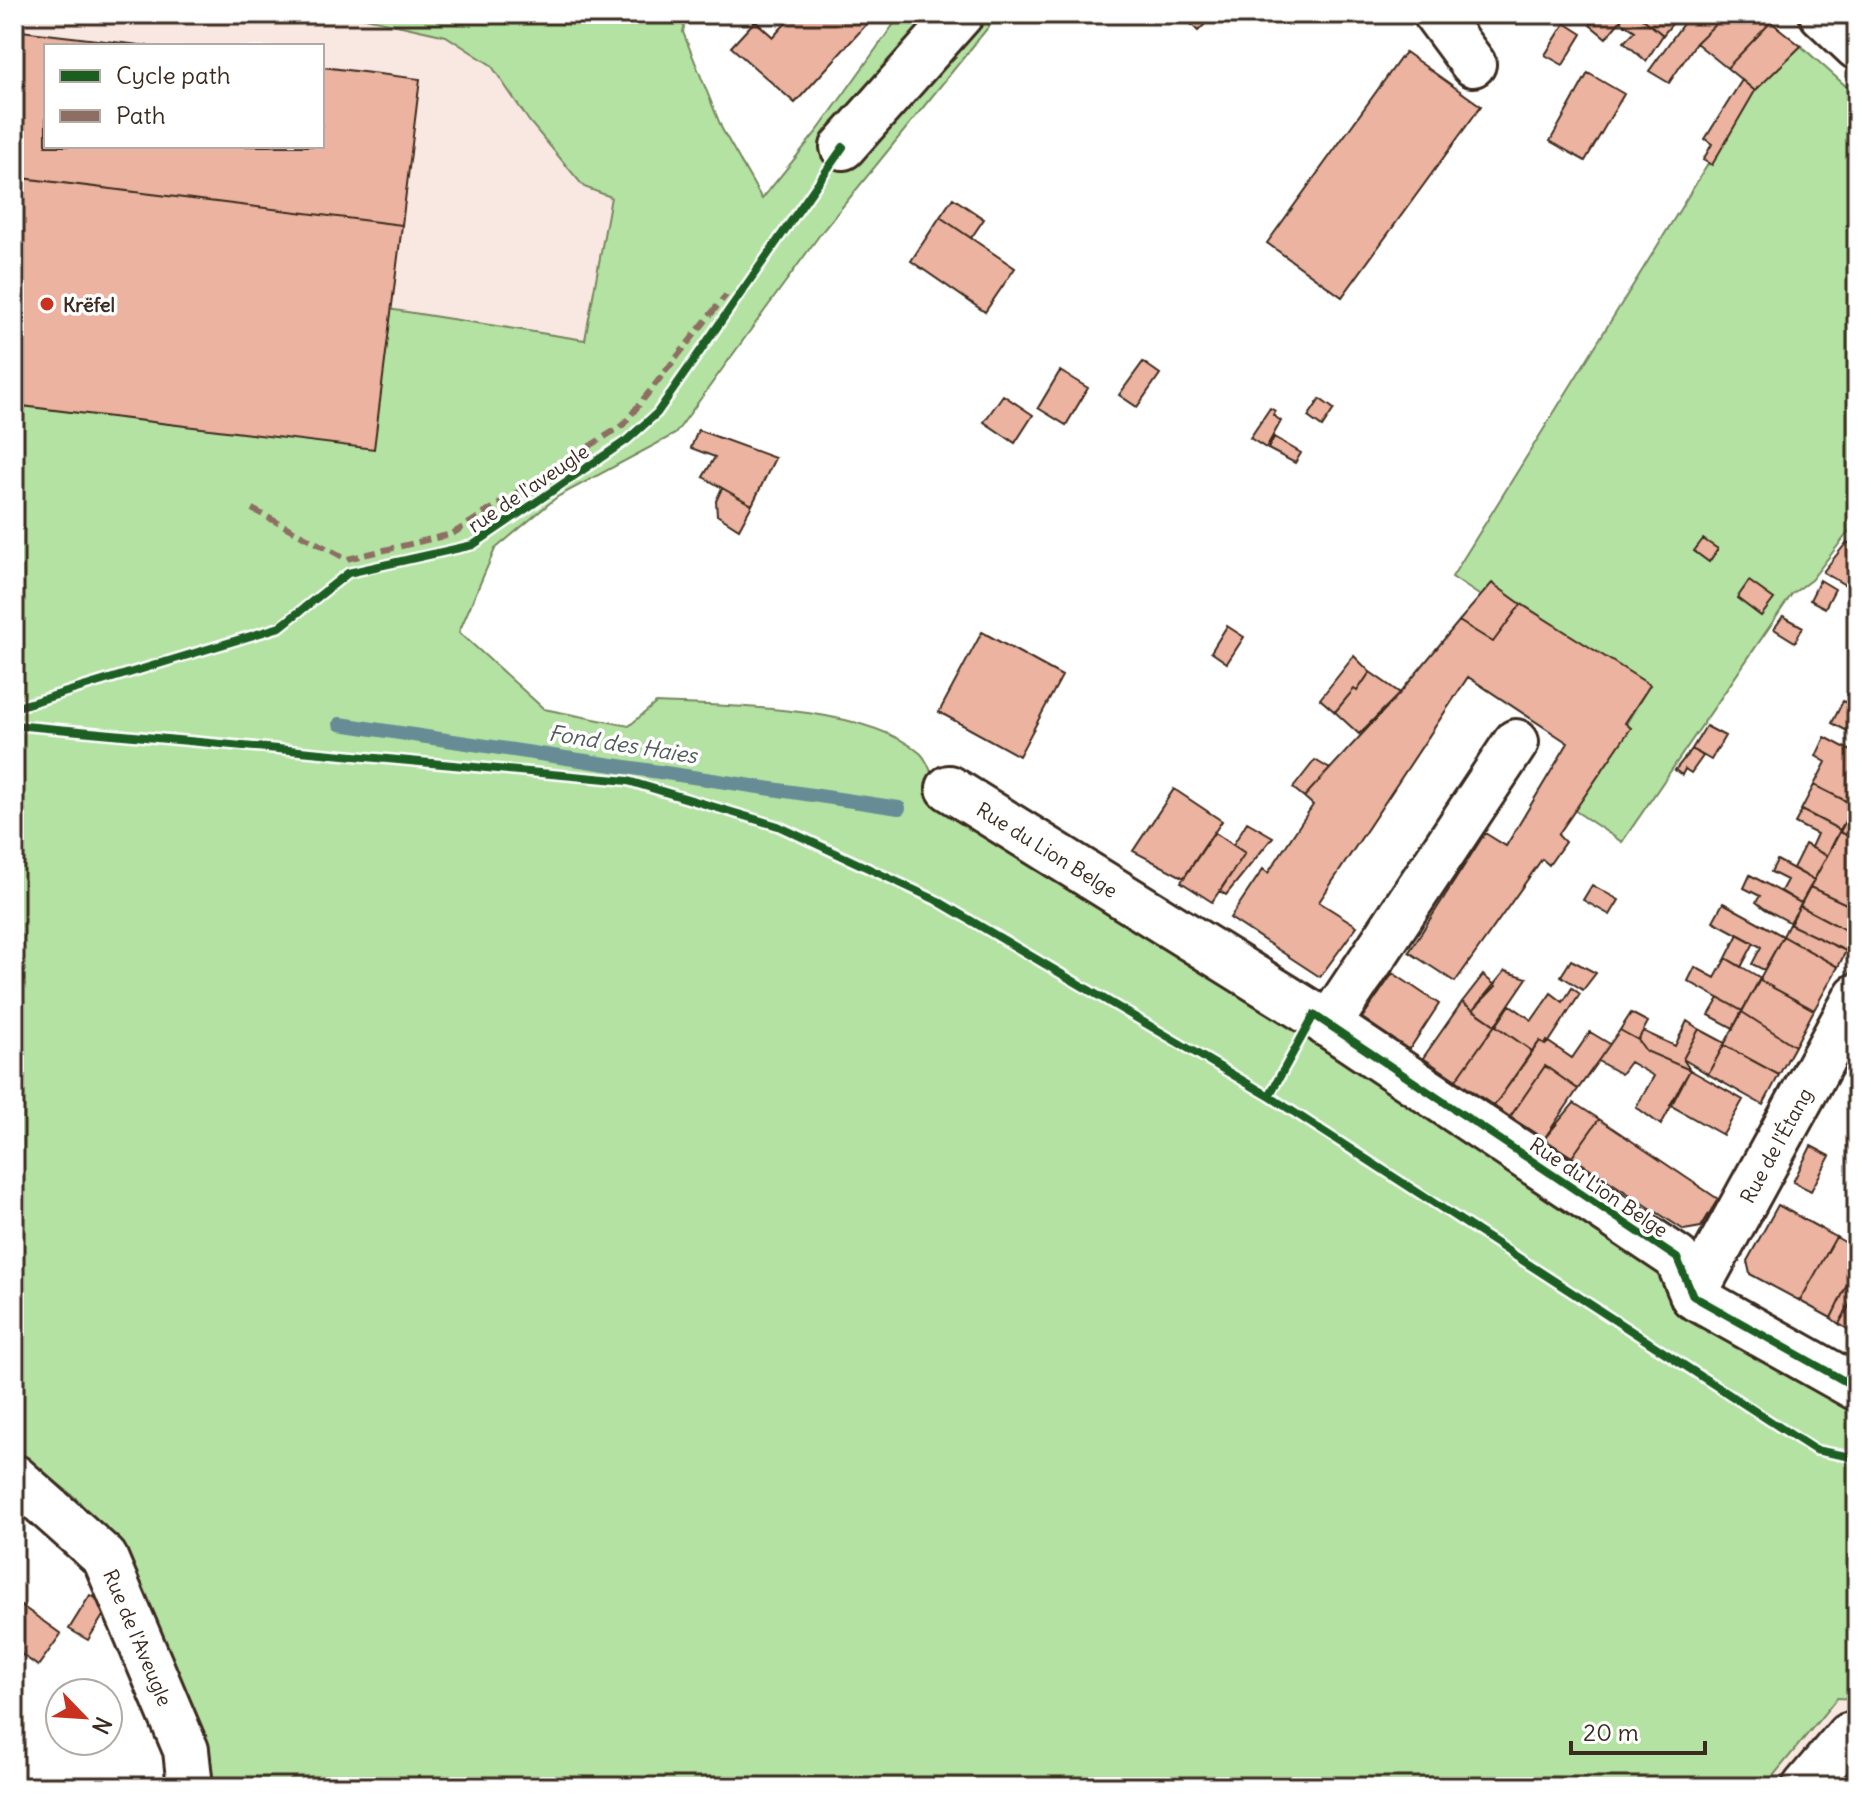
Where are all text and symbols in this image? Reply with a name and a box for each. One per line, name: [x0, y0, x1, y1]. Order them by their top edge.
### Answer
legend: [44, 44, 324, 148]
text: Cycle path: [116, 60, 231, 90]
text: Path: [116, 100, 166, 130]
place label: Krëfel: [63, 292, 115, 317]
marker: Krëfel: [38, 295, 56, 313]
street label: rue de l'aveugle: [463, 438, 593, 538]
water label: Fond des Haies: [547, 718, 701, 770]
street label: Rue du Lion Belge: [972, 796, 1123, 902]
street label: Rue de l'Étang: [1734, 1083, 1817, 1207]
street label: Rue du Lion Belge: [1525, 1132, 1673, 1242]
street label: Rue de l'Aveugle: [99, 1565, 178, 1709]
north arrow: [44, 1677, 124, 1757]
scale bar: [1571, 1705, 1705, 1755]
text: N: [86, 1713, 118, 1738]
text: 20 m: [1583, 1717, 1639, 1747]

